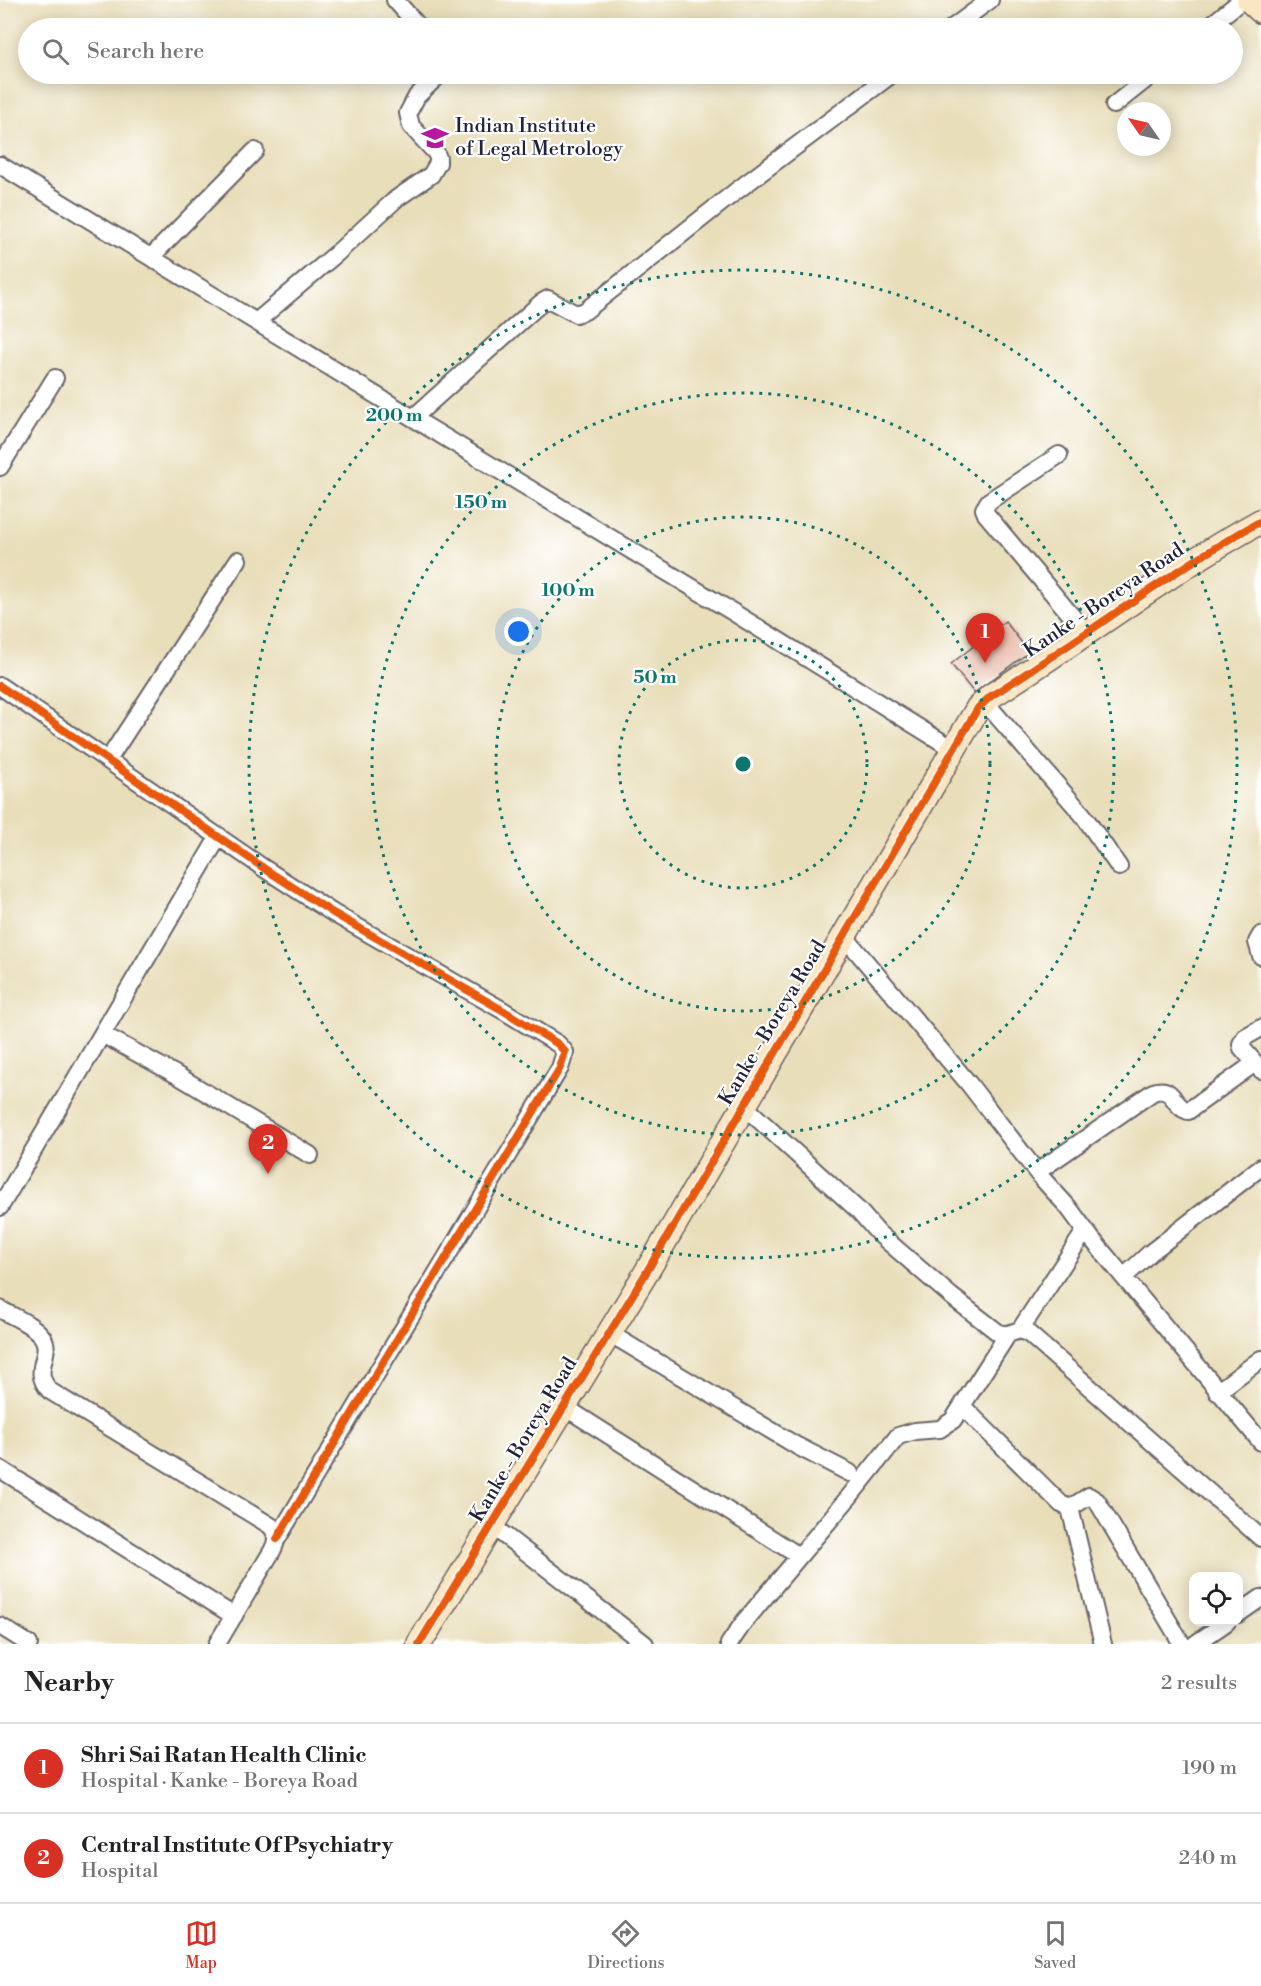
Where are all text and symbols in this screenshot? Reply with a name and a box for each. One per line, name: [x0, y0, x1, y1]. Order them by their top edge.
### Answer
search box: [18, 18, 1243, 84]
icon: search: [39, 35, 72, 68]
text: Search here: [87, 38, 204, 65]
north arrow: [1117, 102, 1171, 156]
place label: Indian Institute of Legal Metrology: [455, 114, 623, 162]
school or university icon: Indian Institute of Legal Metrology: [420, 123, 450, 153]
text: 200 m: [366, 404, 423, 427]
text: 150 m: [455, 491, 508, 514]
street label: Kanke - Boreya Road: [1019, 538, 1189, 664]
text: 100 m: [541, 579, 595, 602]
pin: 1: [966, 614, 1004, 663]
your location: [504, 617, 533, 646]
text: 50 m: [633, 666, 677, 689]
centre of rings: [733, 754, 753, 774]
street label: Kanke - Boreya Road: [714, 935, 832, 1110]
pin: 2: [248, 1124, 288, 1174]
street label: Kanke - Boreya Road: [465, 1352, 583, 1527]
map controls: [1189, 1572, 1243, 1626]
button: locate: [1189, 1572, 1243, 1626]
text: Nearby: [24, 1667, 114, 1699]
text: 2 results: [1161, 1671, 1237, 1696]
text: Shri Sai Ratan Health Clinic: [81, 1742, 367, 1769]
text: 1: [39, 1756, 48, 1781]
text: 190 m: [1182, 1756, 1237, 1781]
text: Hospital · Kanke - Boreya Road: [81, 1769, 358, 1794]
text: Central Institute Of Psychiatry: [81, 1832, 393, 1859]
text: 2: [37, 1846, 50, 1871]
text: 240 m: [1179, 1846, 1237, 1871]
text: Hospital: [81, 1859, 158, 1884]
tab: Map: [185, 1917, 218, 1973]
tab: Directions: [587, 1917, 665, 1973]
tab: Saved: [1034, 1917, 1076, 1973]

